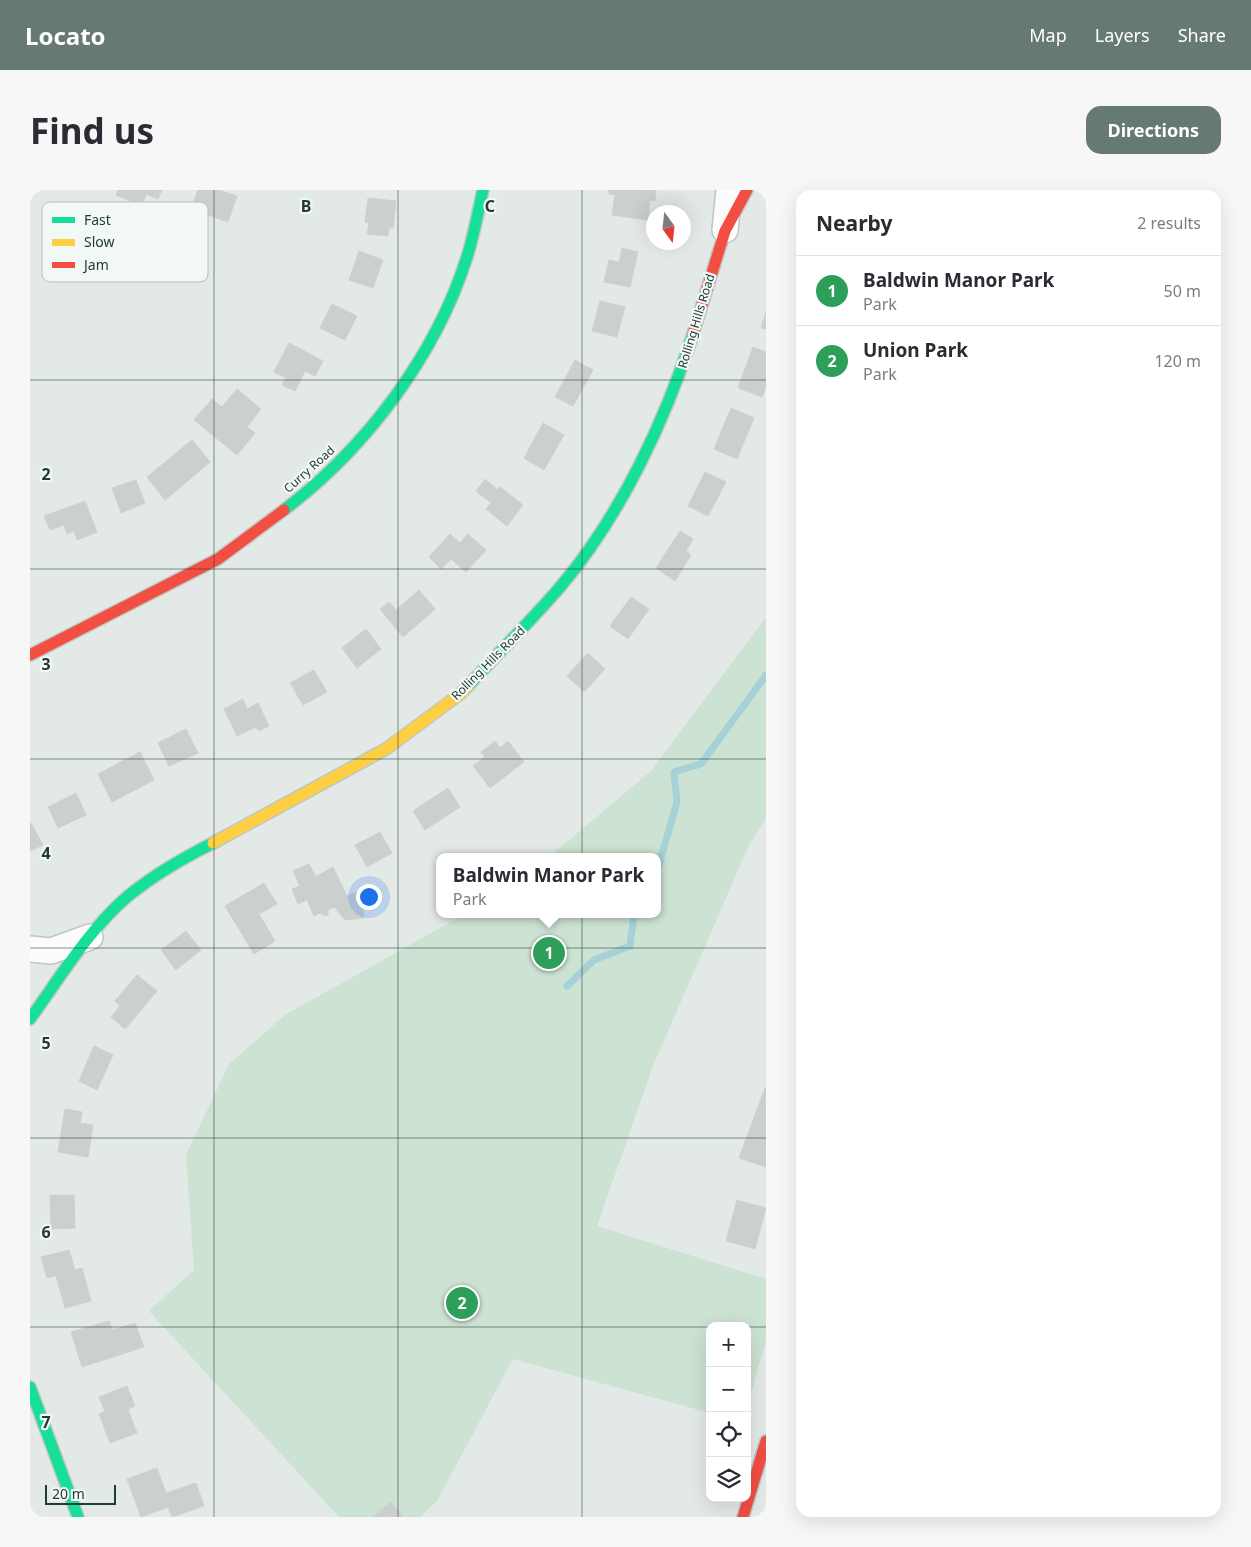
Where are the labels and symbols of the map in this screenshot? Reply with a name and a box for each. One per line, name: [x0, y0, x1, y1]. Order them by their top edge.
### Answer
text: B: [301, 195, 311, 217]
text: C: [485, 195, 495, 217]
legend: [42, 202, 208, 282]
north arrow: [646, 205, 691, 250]
text: Fast: [84, 210, 111, 229]
text: Slow: [84, 232, 115, 251]
text: Jam: [82, 255, 109, 274]
street label: Rolling Hills Road: [674, 272, 718, 370]
street label: Curry Road: [280, 442, 338, 496]
text: 2: [41, 463, 51, 485]
street label: Rolling Hills Road: [447, 622, 529, 704]
text: 3: [41, 653, 51, 675]
text: 4: [41, 842, 51, 864]
your location: [356, 884, 382, 910]
pin: 1: [533, 934, 565, 972]
text: 5: [41, 1032, 51, 1054]
text: 6: [41, 1221, 51, 1243]
pin: 2: [446, 1284, 478, 1322]
text: 7: [41, 1411, 51, 1433]
scale bar: [45, 1482, 116, 1505]

